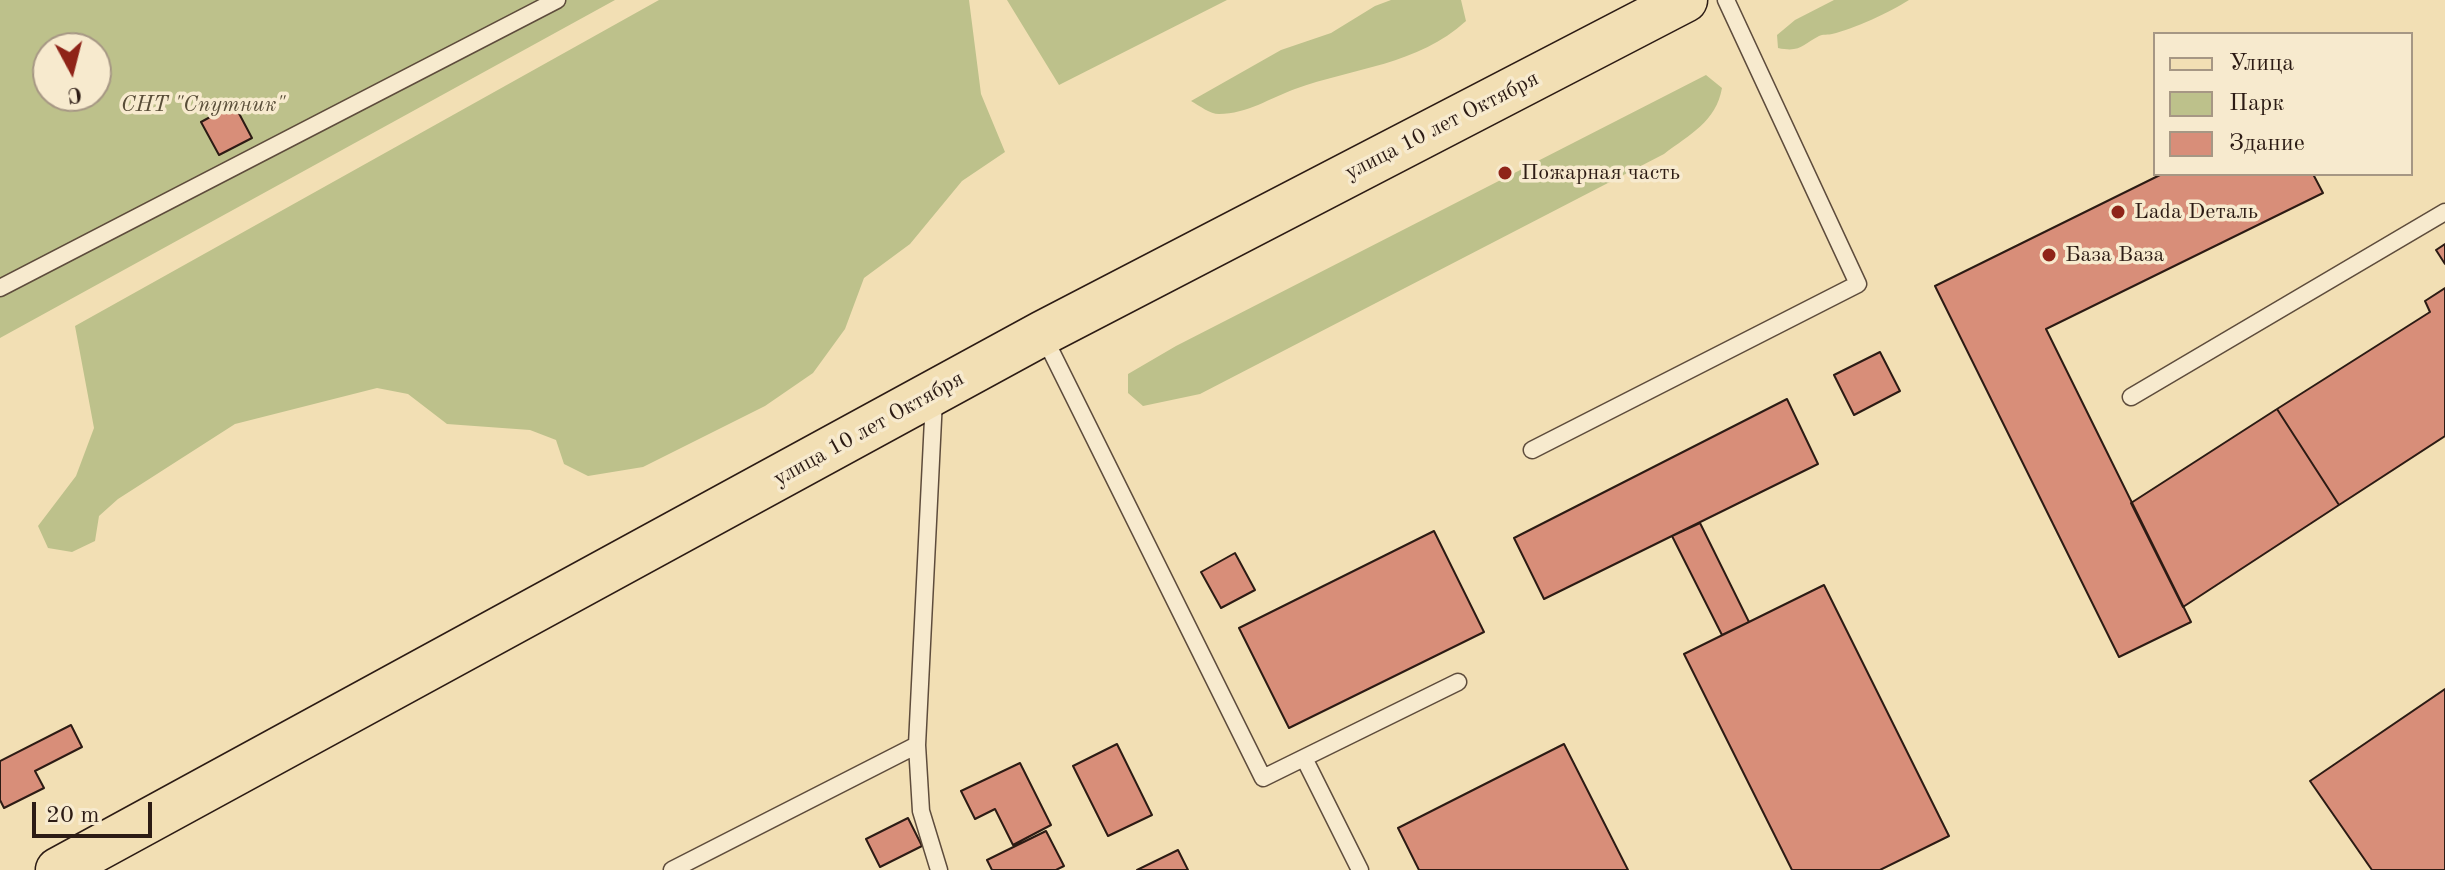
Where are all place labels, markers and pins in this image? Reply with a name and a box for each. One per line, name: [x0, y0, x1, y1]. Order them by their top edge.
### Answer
place label: Пожарная часть: [1521, 160, 1680, 186]
marker: Пожарная часть: [1496, 164, 1514, 182]
place label: Lada Dеталь: [2134, 199, 2258, 225]
marker: Lada Dеталь: [2109, 203, 2127, 221]
place label: База Ваза: [2065, 242, 2164, 268]
marker: База Ваза: [2040, 246, 2058, 264]

